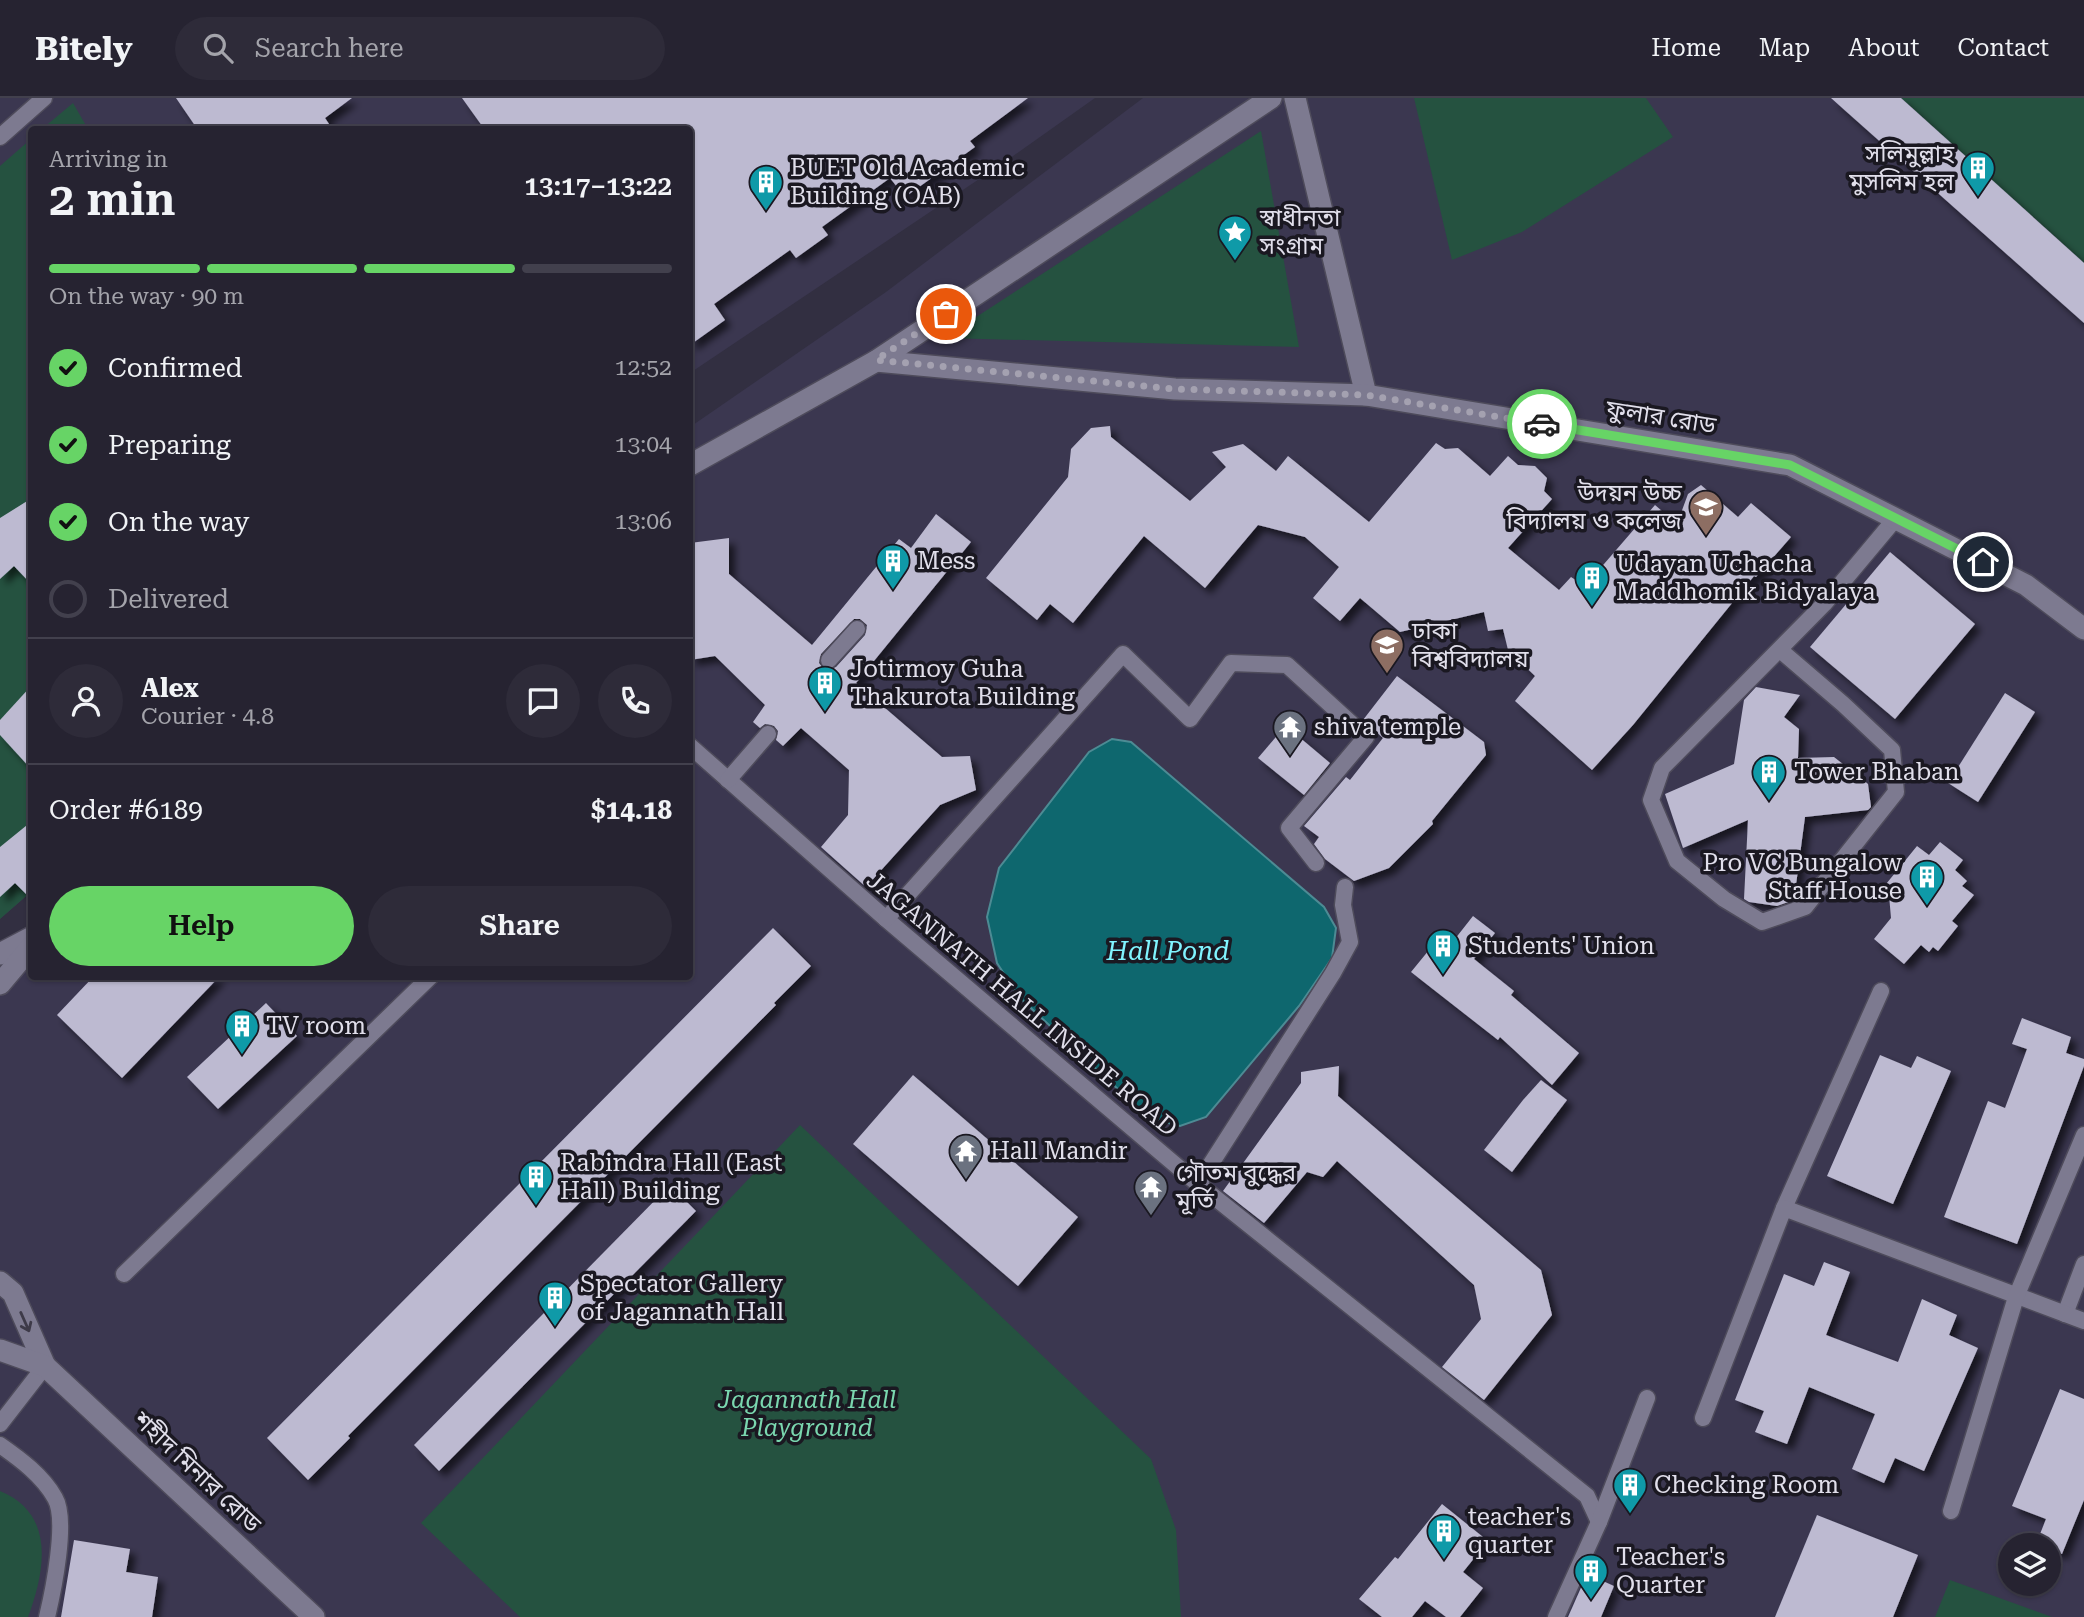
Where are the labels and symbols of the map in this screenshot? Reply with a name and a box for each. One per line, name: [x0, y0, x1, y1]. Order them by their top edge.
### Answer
place label: সলিমুল্লাহ মুসলিম হল: [1848, 140, 1955, 196]
building icon: সলিমুল্লাহ মুসলিম হল: [1959, 149, 1997, 198]
place label: BUET Old Academic Building (OAB): [790, 154, 1025, 210]
building icon: BUET Old Academic Building (OAB): [747, 163, 785, 212]
place label: স্বাধীনতা সংগ্রাম: [1259, 204, 1341, 260]
place icon: স্বাধীনতা সংগ্রাম: [1216, 213, 1254, 262]
pin: [916, 284, 976, 344]
courier: [1507, 389, 1577, 459]
street label: ফুলার রোড: [1603, 394, 1719, 440]
place label: উদয়ন উচ্চ বিদ্যালয় ও কলেজ: [1505, 479, 1683, 535]
school or university icon: উদয়ন উচ্চ বিদ্যালয় ও কলেজ: [1687, 488, 1725, 537]
pin: [1953, 532, 2013, 592]
building icon: Mess: [874, 542, 912, 591]
place label: Mess: [917, 547, 976, 575]
place label: Udayan Uchacha Maddhomik Bidyalaya: [1616, 550, 1876, 606]
building icon: Udayan Uchacha Maddhomik Bidyalaya: [1573, 559, 1611, 608]
place label: ঢাকা বিশ্ববিদ্যালয়: [1411, 617, 1529, 673]
school or university icon: ঢাকা বিশ্ববিদ্যালয়: [1368, 626, 1406, 675]
place label: Jotirmoy Guha Thakurota Building: [850, 655, 1075, 711]
building icon: Jotirmoy Guha Thakurota Building: [806, 664, 844, 713]
temple icon: shiva temple: [1271, 708, 1309, 757]
place label: shiva temple: [1314, 713, 1461, 741]
building icon: Tower Bhaban: [1750, 753, 1788, 802]
place label: Tower Bhaban: [1794, 758, 1960, 786]
place label: Pro VC Bungalow Staff House: [1702, 849, 1902, 905]
building icon: Pro VC Bungalow Staff House: [1908, 858, 1946, 907]
street label: JAGANNATH HALL INSIDE ROAD: [861, 866, 1183, 1142]
building icon: Students' Union: [1424, 927, 1462, 976]
place label: Students' Union: [1468, 932, 1655, 960]
water label: Hall Pond: [1106, 936, 1229, 966]
building icon: TV room: [223, 1007, 261, 1056]
place label: TV room: [266, 1012, 366, 1040]
temple icon: Hall Mandir: [947, 1132, 985, 1181]
place label: Hall Mandir: [990, 1137, 1128, 1165]
place label: Rabindra Hall (East Hall) Building: [560, 1149, 783, 1205]
building icon: Rabindra Hall (East Hall) Building: [517, 1158, 555, 1207]
place label: গৌতম বুদ্ধের মূর্তি: [1175, 1159, 1297, 1215]
temple icon: গৌতম বুদ্ধের মূর্তি: [1132, 1168, 1170, 1217]
place label: Spectator Gallery of Jagannath Hall: [580, 1270, 784, 1326]
building icon: Spectator Gallery of Jagannath Hall: [536, 1279, 574, 1328]
one-way arrow: [19, 1311, 32, 1332]
park label: Jagannath Hall Playground: [717, 1386, 896, 1442]
street label: শহীদ মিনার রোড: [127, 1405, 267, 1539]
building icon: Checking Room: [1611, 1466, 1649, 1515]
place label: Checking Room: [1654, 1471, 1839, 1499]
place label: teacher's quarter: [1468, 1503, 1571, 1559]
building icon: teacher's quarter: [1425, 1512, 1463, 1561]
place label: Teacher's Quarter: [1616, 1543, 1725, 1599]
building icon: Teacher's Quarter: [1572, 1552, 1610, 1601]

